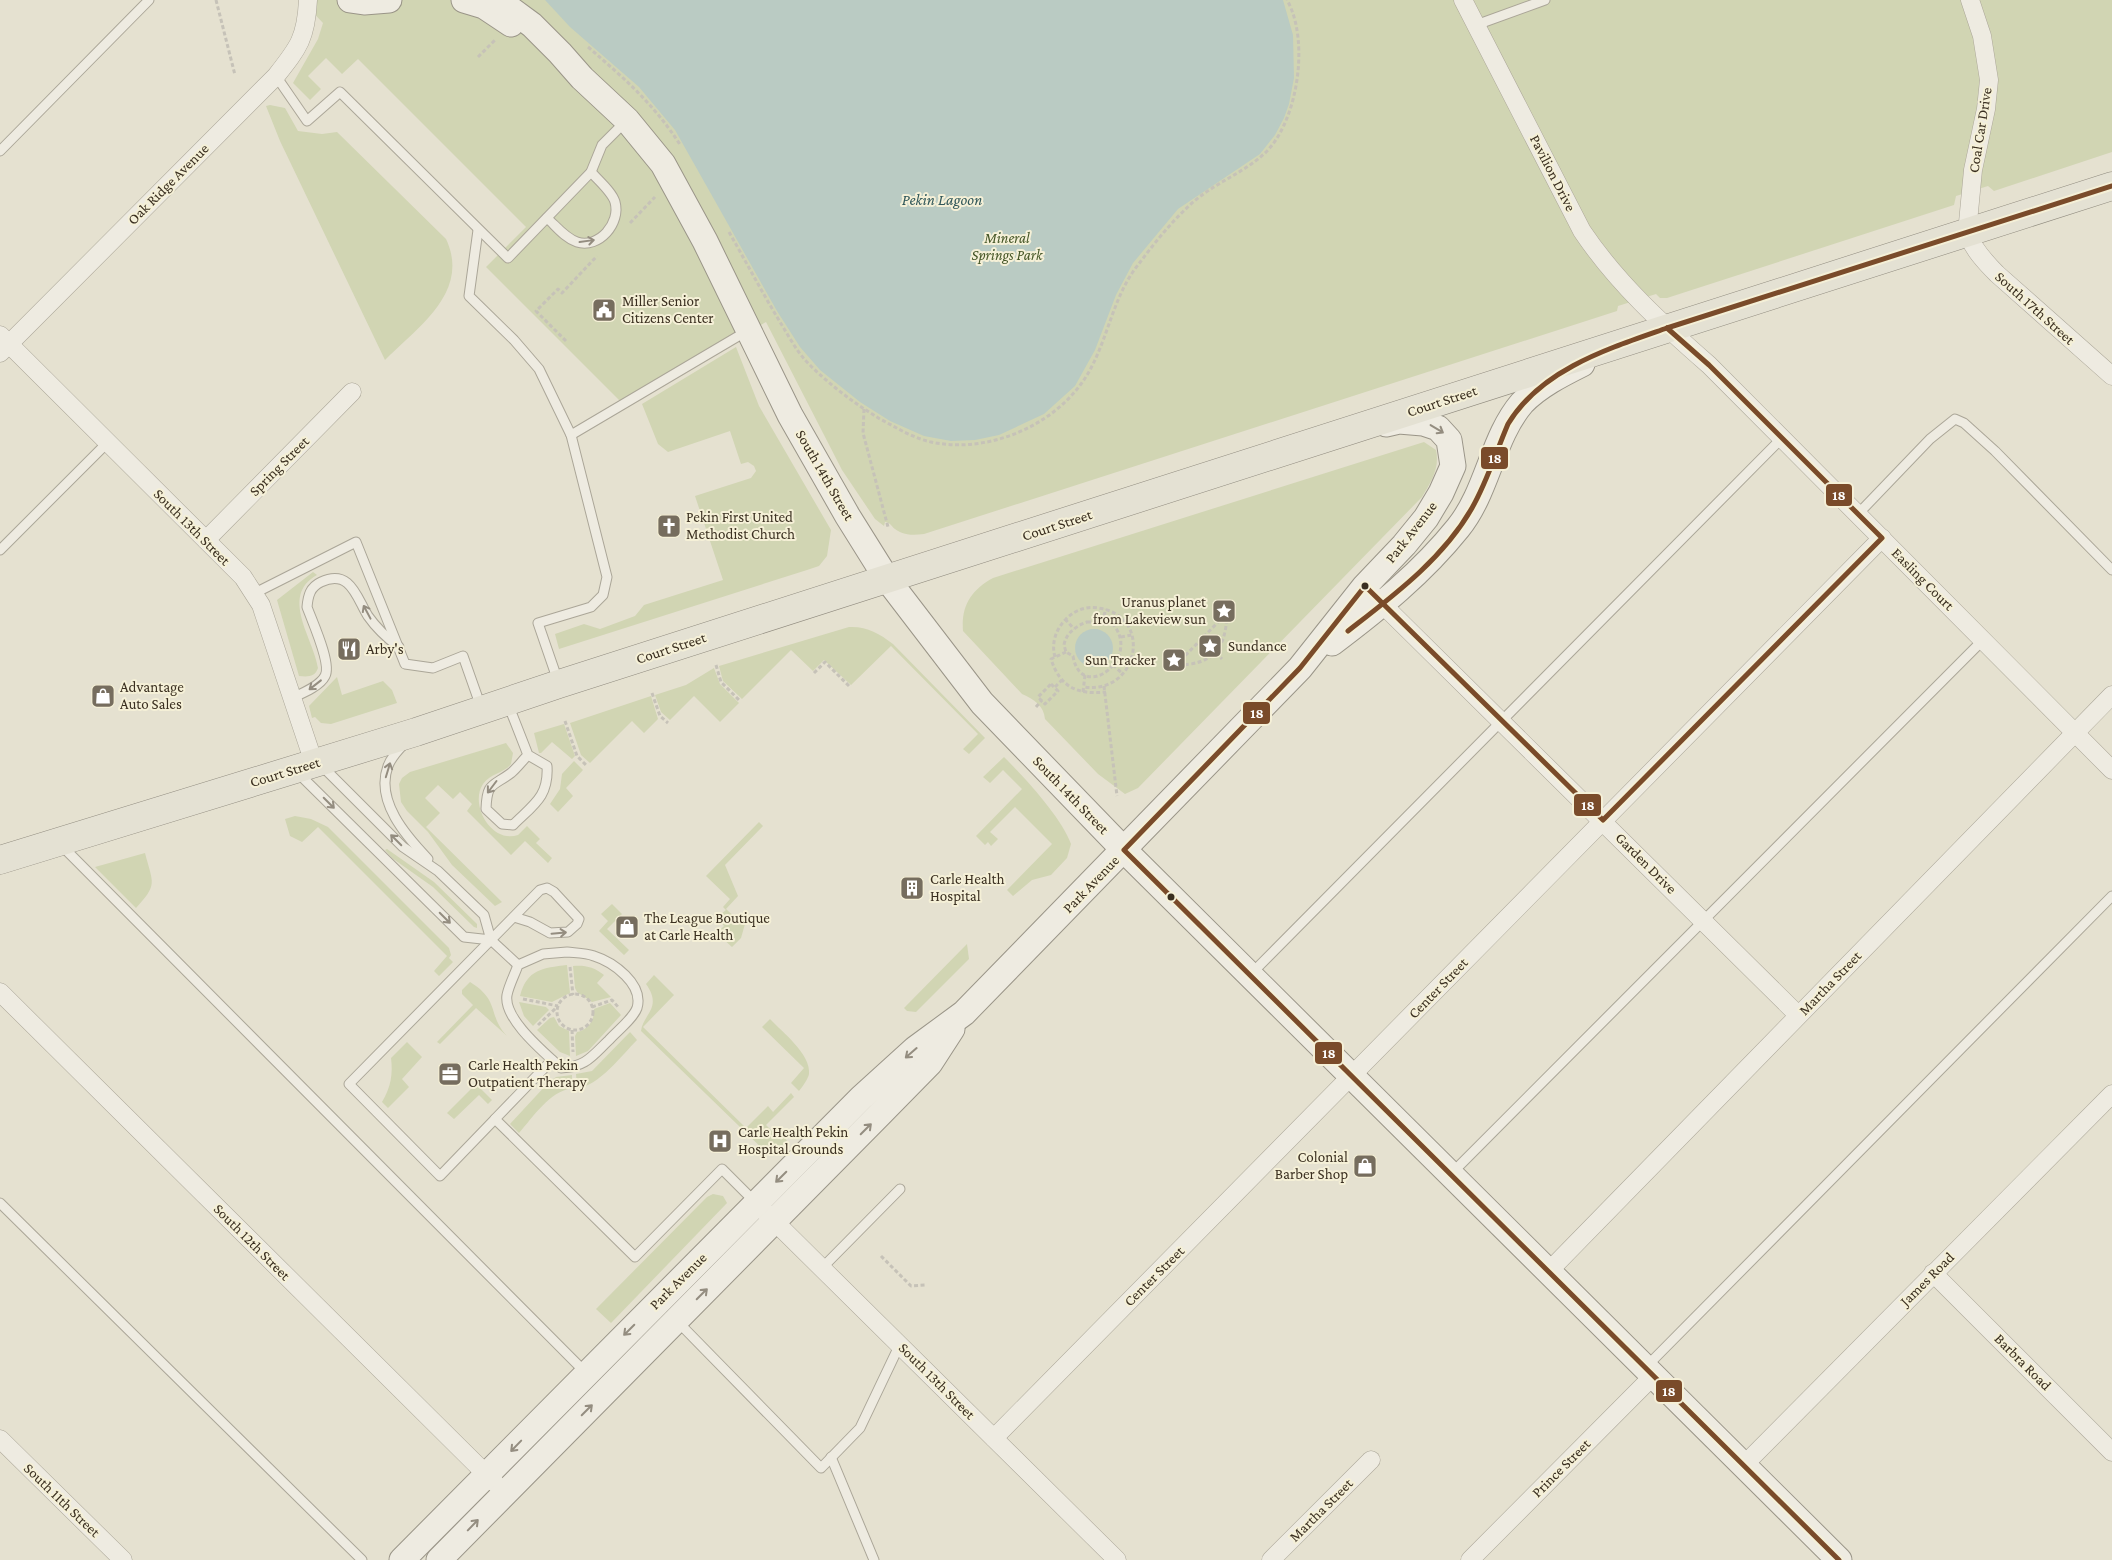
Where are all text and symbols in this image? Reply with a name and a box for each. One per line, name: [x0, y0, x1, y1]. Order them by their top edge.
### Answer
street label: Coal Car Drive: [1965, 86, 1995, 174]
street label: Pavilion Drive: [1527, 132, 1579, 214]
street label: Oak Ridge Avenue: [124, 140, 213, 228]
water label: Pekin Lagoon: [902, 191, 982, 209]
park label: Mineral Springs Park: [971, 230, 1044, 264]
one-way arrow: [578, 236, 594, 246]
street label: South 17th Street: [1992, 268, 2079, 348]
place label: Miller Senior Citizens Center: [622, 293, 714, 326]
public building icon: Miller Senior Citizens Center: [591, 297, 617, 323]
street label: Court Street: [1405, 382, 1480, 420]
one-way arrow: [1429, 425, 1443, 435]
street label: South 14th Street: [793, 427, 858, 524]
street label: Spring Street: [246, 432, 313, 500]
line badge: 18: [1480, 446, 1509, 470]
text: 18: [1488, 450, 1502, 466]
line badge: 18: [1825, 483, 1853, 507]
street label: South 13th Street: [151, 486, 234, 569]
text: 18: [1832, 487, 1846, 503]
street label: Park Avenue: [1382, 498, 1440, 566]
street label: Court Street: [1020, 506, 1095, 544]
place label: Pekin First United Methodist Church: [686, 509, 795, 542]
church icon: Pekin First United Methodist Church: [656, 513, 682, 539]
street label: Easling Court: [1888, 545, 1958, 615]
unlabelled marker: [1360, 581, 1370, 591]
place label: Uranus planet from Lakeview sun: [1093, 594, 1207, 627]
place icon: Uranus planet from Lakeview sun: [1211, 598, 1237, 624]
one-way arrow: [361, 605, 371, 619]
street label: Court Street: [634, 629, 709, 667]
place icon: Sundance: [1197, 633, 1223, 659]
restaurant icon: Arby's: [336, 636, 362, 662]
place label: Sundance: [1228, 638, 1287, 654]
place label: Arby's: [366, 641, 404, 658]
place icon: Sun Tracker: [1161, 647, 1187, 673]
place label: Sun Tracker: [1085, 652, 1157, 668]
place label: Advantage Auto Sales: [120, 679, 184, 712]
one-way arrow: [309, 679, 322, 690]
shop icon: Advantage Auto Sales: [90, 683, 116, 709]
line badge: 18: [1242, 701, 1271, 725]
text: 18: [1250, 705, 1264, 721]
street label: Court Street: [248, 753, 323, 790]
street label: South 14th Street: [1030, 753, 1113, 838]
one-way arrow: [384, 762, 394, 778]
one-way arrow: [487, 780, 497, 794]
line badge: 18: [1573, 793, 1602, 817]
one-way arrow: [323, 797, 336, 809]
text: 18: [1581, 797, 1595, 813]
street label: Garden Drive: [1612, 829, 1680, 897]
one-way arrow: [390, 834, 402, 846]
street label: Park Avenue: [1060, 852, 1123, 916]
place label: Carle Health Hospital: [930, 871, 1005, 905]
building icon: Carle Health Hospital: [899, 875, 925, 901]
unlabelled marker: [1166, 892, 1176, 902]
place label: The League Boutique at Carle Health: [644, 910, 770, 943]
one-way arrow: [438, 912, 451, 924]
shop icon: The League Boutique at Carle Health: [614, 914, 640, 940]
one-way arrow: [551, 928, 567, 937]
street label: Martha Street: [1796, 947, 1865, 1018]
street label: Center Street: [1405, 954, 1472, 1022]
line badge: 18: [1314, 1041, 1343, 1065]
text: 18: [1322, 1045, 1336, 1061]
one-way arrow: [904, 1047, 917, 1058]
place label: Carle Health Pekin Outpatient Therapy: [468, 1057, 587, 1091]
office icon: Carle Health Pekin Outpatient Therapy: [437, 1061, 463, 1087]
one-way arrow: [859, 1123, 872, 1135]
place label: Carle Health Pekin Hospital Grounds: [738, 1124, 848, 1158]
hospital icon: Carle Health Pekin Hospital Grounds: [707, 1128, 733, 1154]
place label: Colonial Barber Shop: [1275, 1149, 1348, 1183]
shop icon: Colonial Barber Shop: [1352, 1153, 1378, 1179]
one-way arrow: [774, 1171, 787, 1183]
street label: South 12th Street: [211, 1201, 294, 1284]
street label: Center Street: [1121, 1242, 1188, 1309]
street label: Park Avenue: [646, 1249, 710, 1313]
street label: James Road: [1895, 1249, 1958, 1311]
one-way arrow: [696, 1288, 708, 1300]
one-way arrow: [623, 1323, 635, 1336]
street label: Barbra Road: [1991, 1330, 2055, 1394]
street label: South 13th Street: [896, 1340, 979, 1423]
line badge: 18: [1655, 1379, 1683, 1403]
text: 18: [1662, 1383, 1676, 1399]
one-way arrow: [581, 1404, 593, 1416]
street label: Prince Street: [1529, 1435, 1594, 1500]
one-way arrow: [510, 1439, 522, 1451]
street label: South 11th Street: [21, 1460, 104, 1541]
street label: Martha Street: [1286, 1474, 1357, 1545]
one-way arrow: [467, 1519, 479, 1531]

